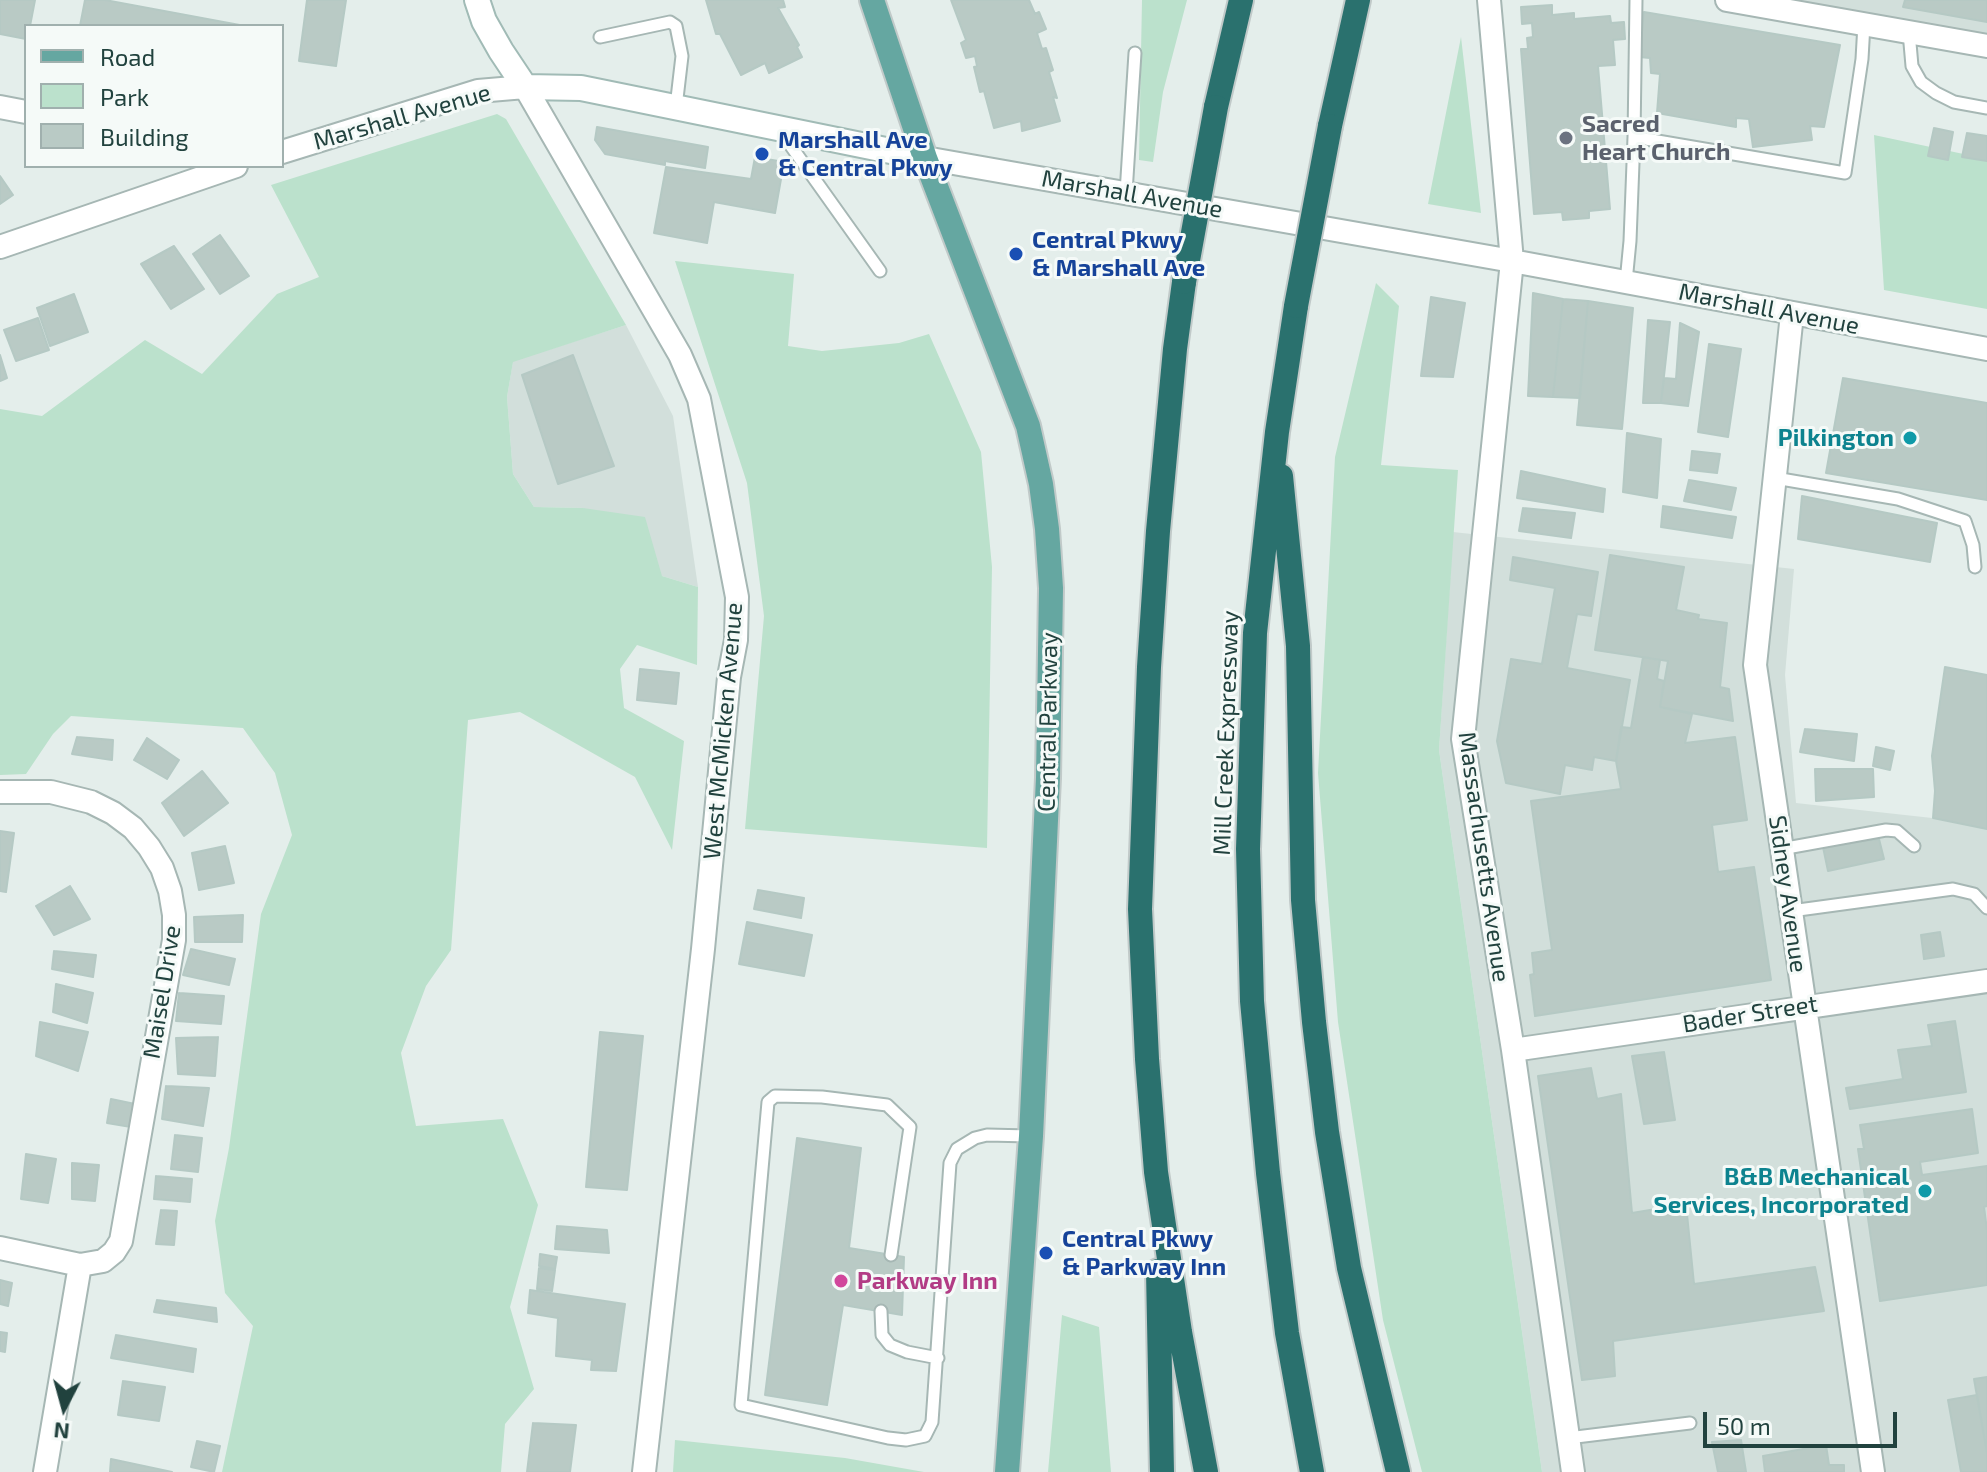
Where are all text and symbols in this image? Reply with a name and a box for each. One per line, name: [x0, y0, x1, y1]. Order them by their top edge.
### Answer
legend: [24, 24, 284, 168]
text: Road: [100, 42, 155, 71]
street label: Marshall Avenue: [310, 78, 494, 156]
text: Park: [100, 82, 149, 111]
place label: Sacred Heart Church: [1582, 110, 1731, 166]
text: Building: [100, 122, 189, 151]
place label: Marshall Ave & Central Pkwy: [778, 126, 953, 182]
marker: Sacred Heart Church: [1557, 129, 1575, 147]
marker: Marshall Ave & Central Pkwy: [753, 145, 771, 163]
street label: Marshall Avenue: [1039, 164, 1225, 224]
place label: Central Pkwy & Marshall Ave: [1032, 226, 1205, 282]
marker: Central Pkwy & Marshall Ave: [1007, 245, 1025, 263]
street label: Marshall Avenue: [1676, 277, 1862, 341]
place label: Pilkington: [1778, 424, 1894, 452]
marker: Pilkington: [1901, 429, 1919, 447]
street label: West McMicken Avenue: [697, 601, 749, 861]
street label: Mill Creek Expressway: [1207, 610, 1245, 856]
street label: Central Parkway: [1032, 632, 1064, 812]
street label: Massachusetts Avenue: [1452, 730, 1516, 984]
street label: Sidney Avenue: [1763, 814, 1813, 974]
street label: Maisel Drive: [137, 923, 187, 1061]
street label: Bader Street: [1680, 989, 1820, 1039]
place label: B&B Mechanical Services, Incorporated: [1654, 1163, 1909, 1219]
marker: B&B Mechanical Services, Incorporated: [1916, 1182, 1934, 1200]
place label: Central Pkwy & Parkway Inn: [1062, 1225, 1226, 1281]
marker: Central Pkwy & Parkway Inn: [1037, 1244, 1055, 1262]
place label: Parkway Inn: [857, 1267, 998, 1295]
marker: Parkway Inn: [832, 1272, 850, 1290]
north arrow: [24, 1368, 104, 1448]
scale bar: [1707, 1396, 1901, 1446]
text: 50 m: [1717, 1411, 1771, 1440]
text: N: [52, 1418, 71, 1446]

